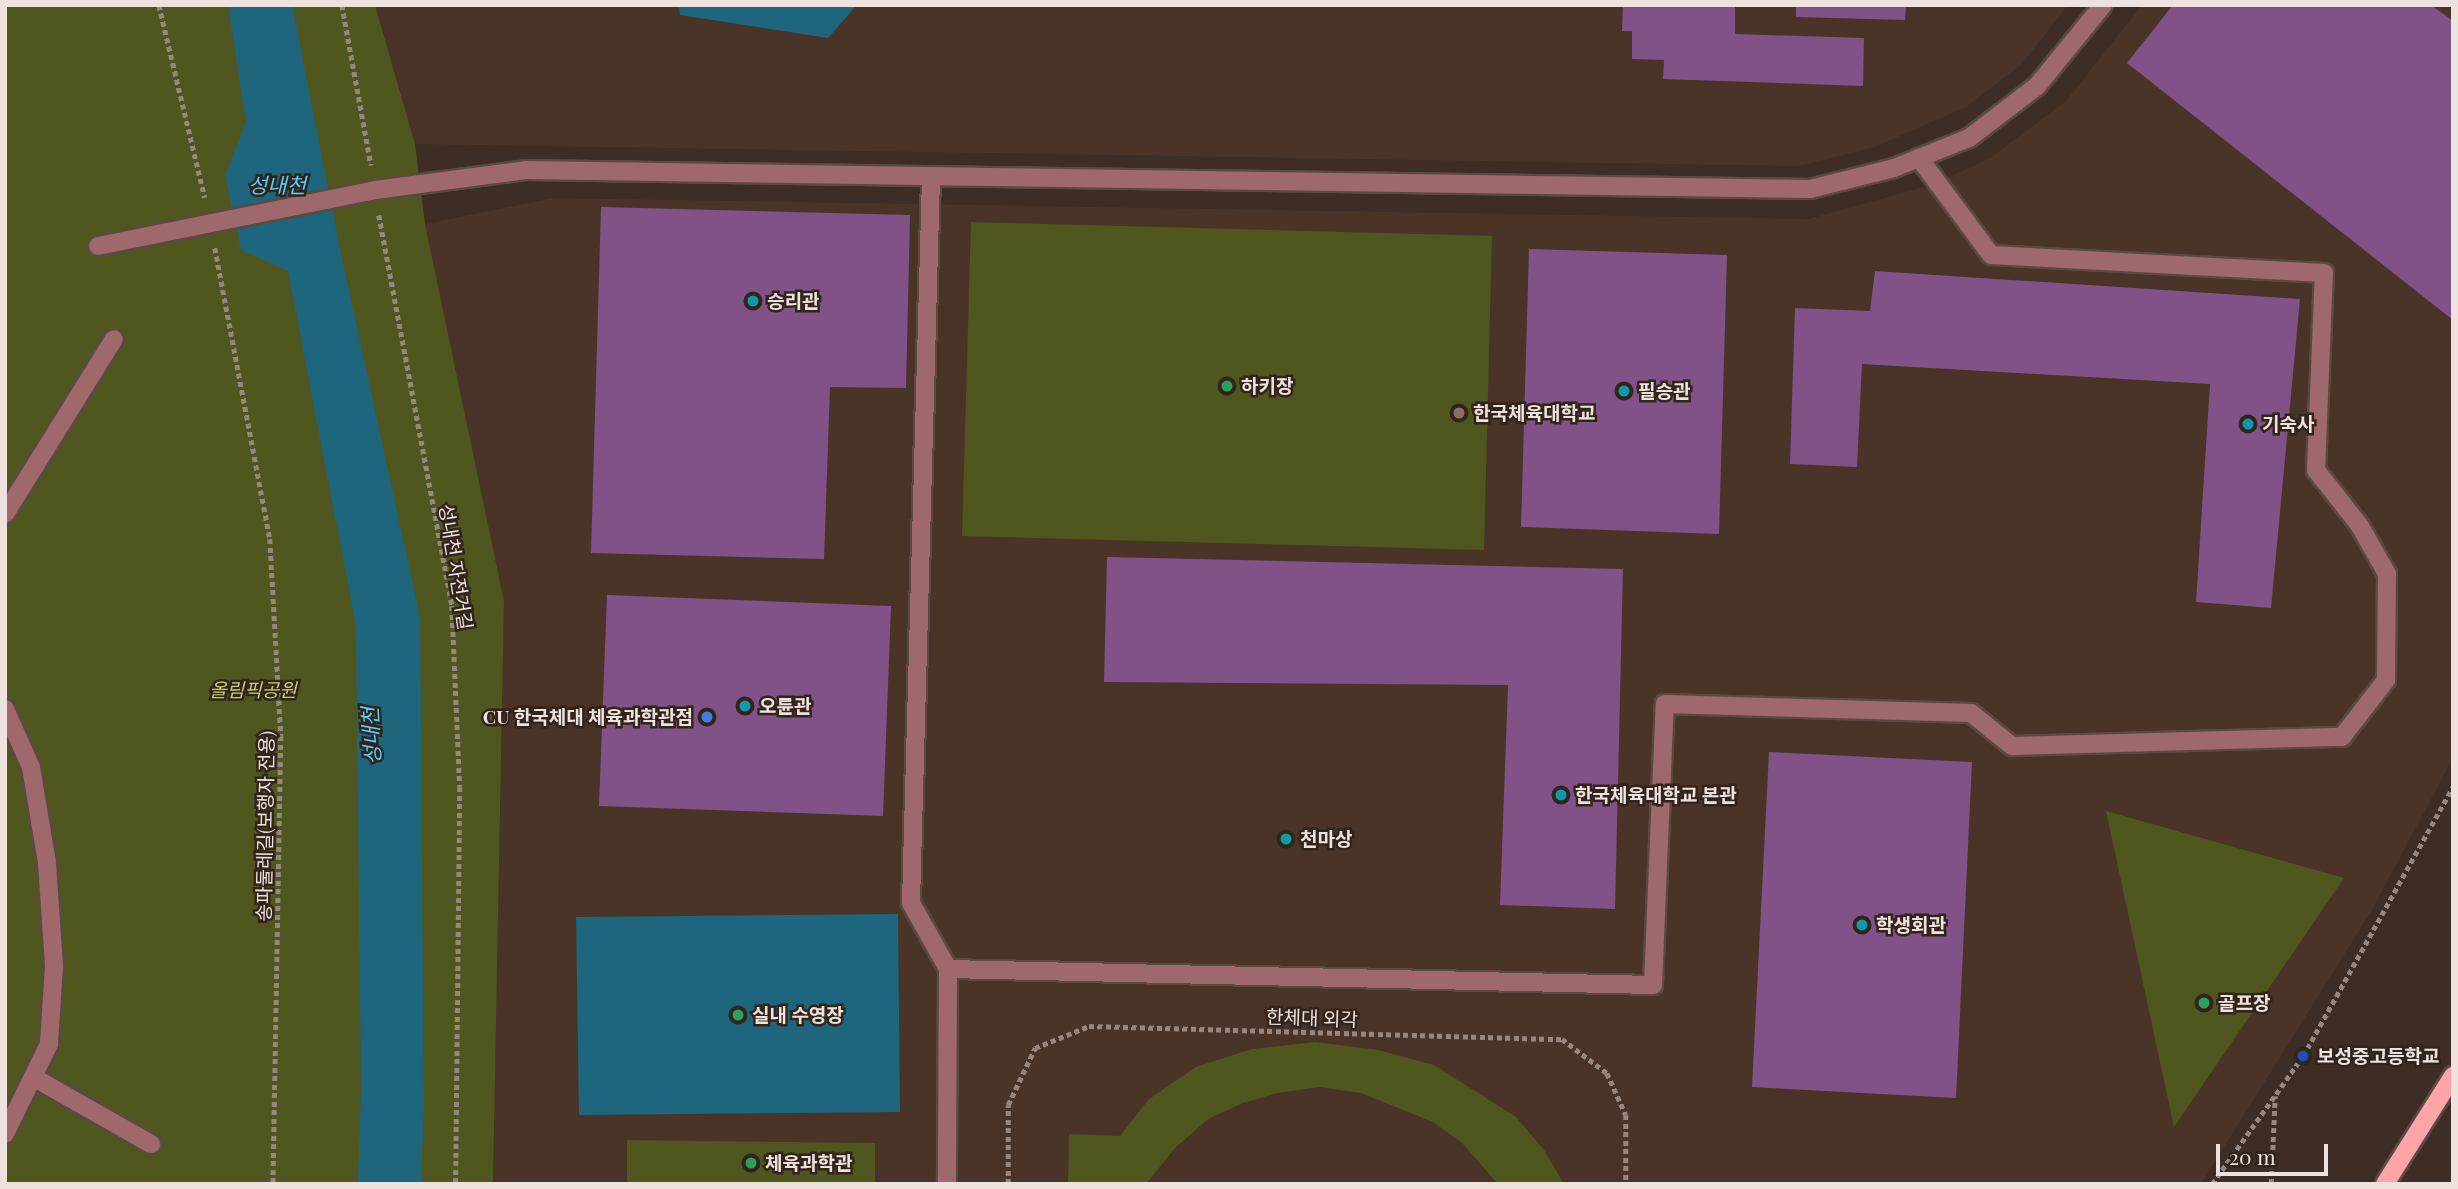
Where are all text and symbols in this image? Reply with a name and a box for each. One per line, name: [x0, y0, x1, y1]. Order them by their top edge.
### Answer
water label: 성내천: [248, 171, 306, 197]
place label: 승리관: [767, 290, 819, 312]
marker: 승리관: [745, 293, 761, 309]
place label: 하키장: [1241, 375, 1293, 397]
marker: 하키장: [1219, 378, 1235, 394]
place label: 필승관: [1638, 380, 1690, 402]
marker: 필승관: [1616, 383, 1632, 399]
place label: 한국체육대학교: [1473, 402, 1595, 424]
marker: 한국체육대학교: [1451, 405, 1467, 421]
place label: 기숙사: [2262, 413, 2314, 435]
marker: 기숙사: [2240, 416, 2256, 432]
street label: 성내천 자전거길: [435, 502, 477, 632]
park label: 올림픽공원: [209, 679, 297, 701]
place label: 오륜관: [759, 695, 811, 717]
marker: 오륜관: [737, 698, 753, 714]
water label: 성내천: [356, 706, 384, 766]
place label: CU 한국체대 체육과학관점: [483, 706, 693, 728]
marker: CU 한국체대 체육과학관점: [699, 709, 715, 725]
street label: 송파둘레길(보행자 전용): [252, 730, 278, 922]
place label: 한국체육대학교 본관: [1575, 784, 1737, 806]
marker: 한국체육대학교 본관: [1553, 787, 1569, 803]
place label: 천마상: [1300, 828, 1352, 850]
marker: 천마상: [1278, 831, 1294, 847]
place label: 학생회관: [1876, 914, 1946, 936]
marker: 학생회관: [1854, 917, 1870, 933]
place label: 골프장: [2218, 992, 2270, 1014]
marker: 골프장: [2196, 995, 2212, 1011]
place label: 실내 수영장: [752, 1004, 844, 1026]
street label: 한체대 외각: [1266, 1005, 1358, 1031]
marker: 실내 수영장: [730, 1007, 746, 1023]
place label: 보성중고등학교: [2317, 1045, 2439, 1067]
marker: 보성중고등학교: [2295, 1048, 2311, 1064]
scale bar: [2220, 1130, 2332, 1174]
text: 20 m: [2229, 1142, 2276, 1170]
place label: 체육과학관: [765, 1152, 852, 1174]
marker: 체육과학관: [743, 1155, 759, 1171]

